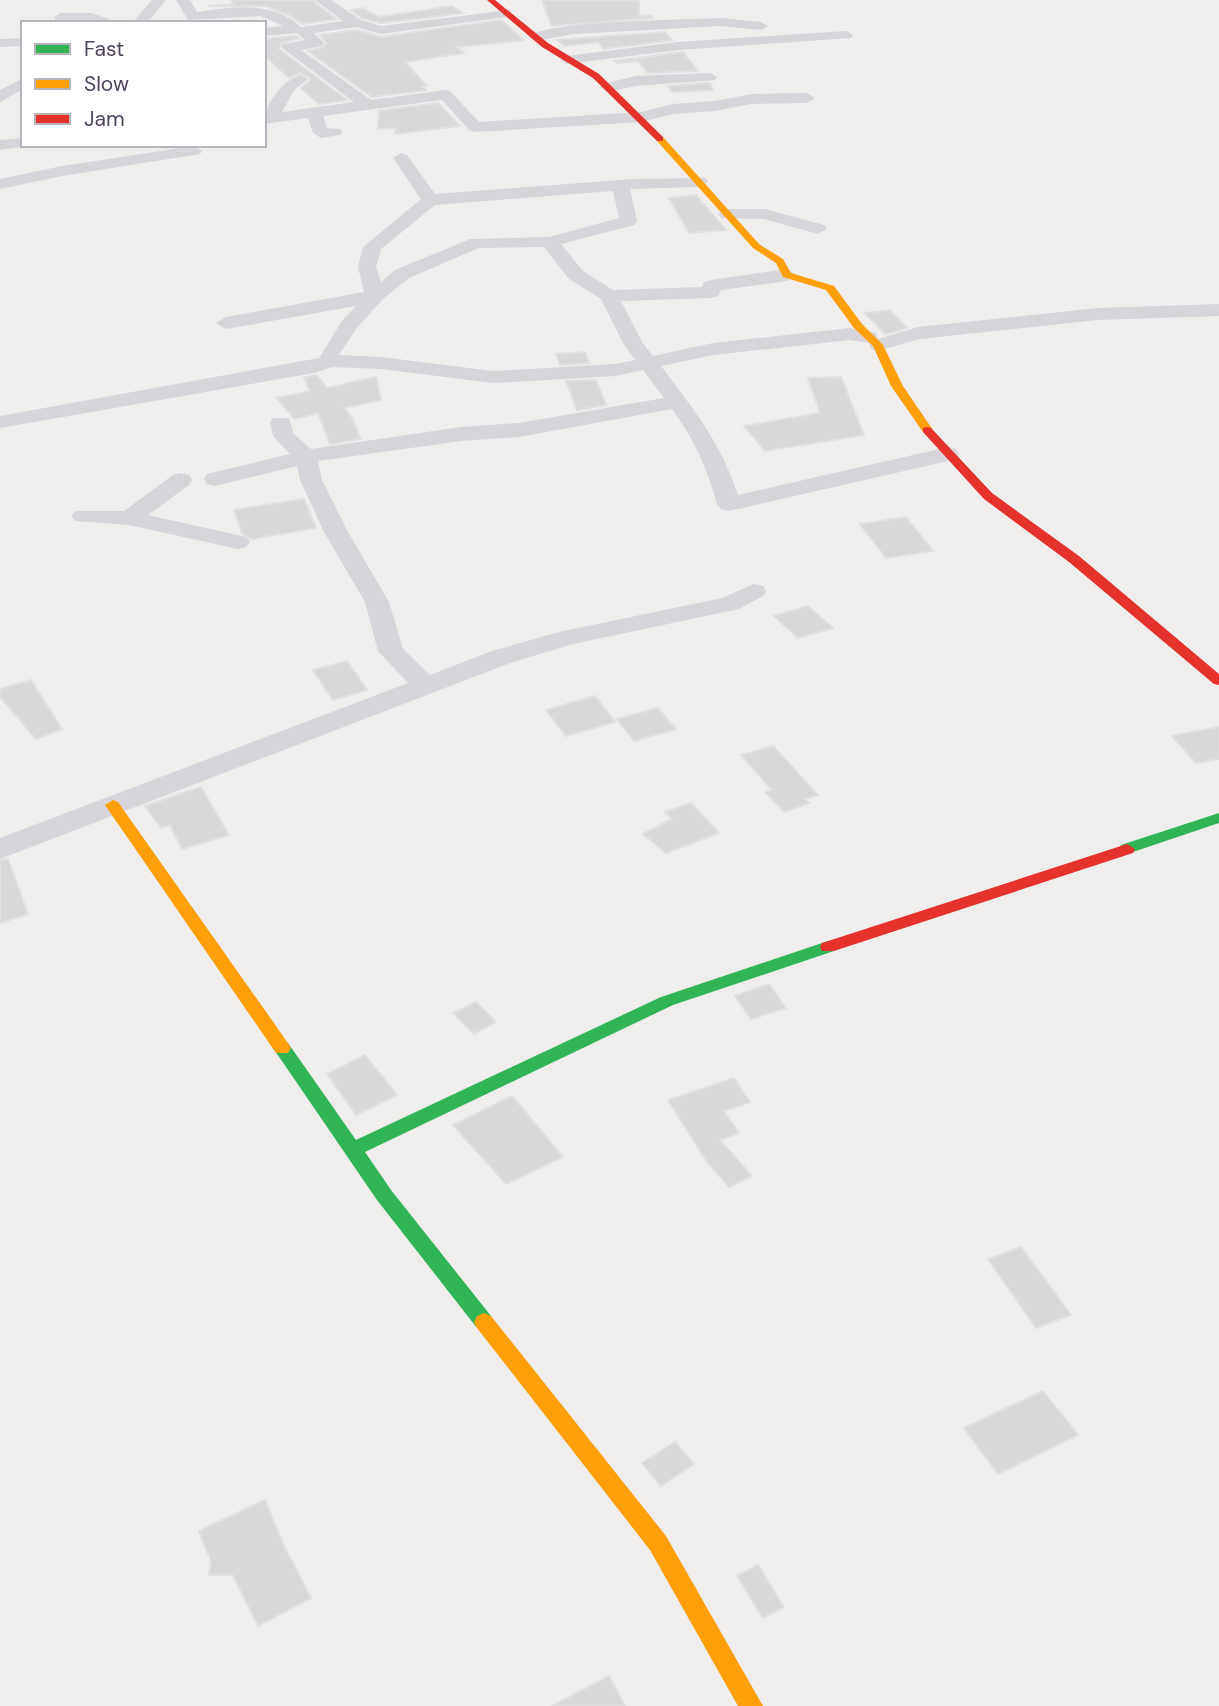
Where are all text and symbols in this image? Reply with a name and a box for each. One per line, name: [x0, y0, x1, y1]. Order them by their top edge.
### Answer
legend: [21, 21, 266, 147]
text: Fast: [84, 35, 124, 63]
text: Slow: [84, 70, 129, 98]
text: Jam: [84, 105, 125, 133]

